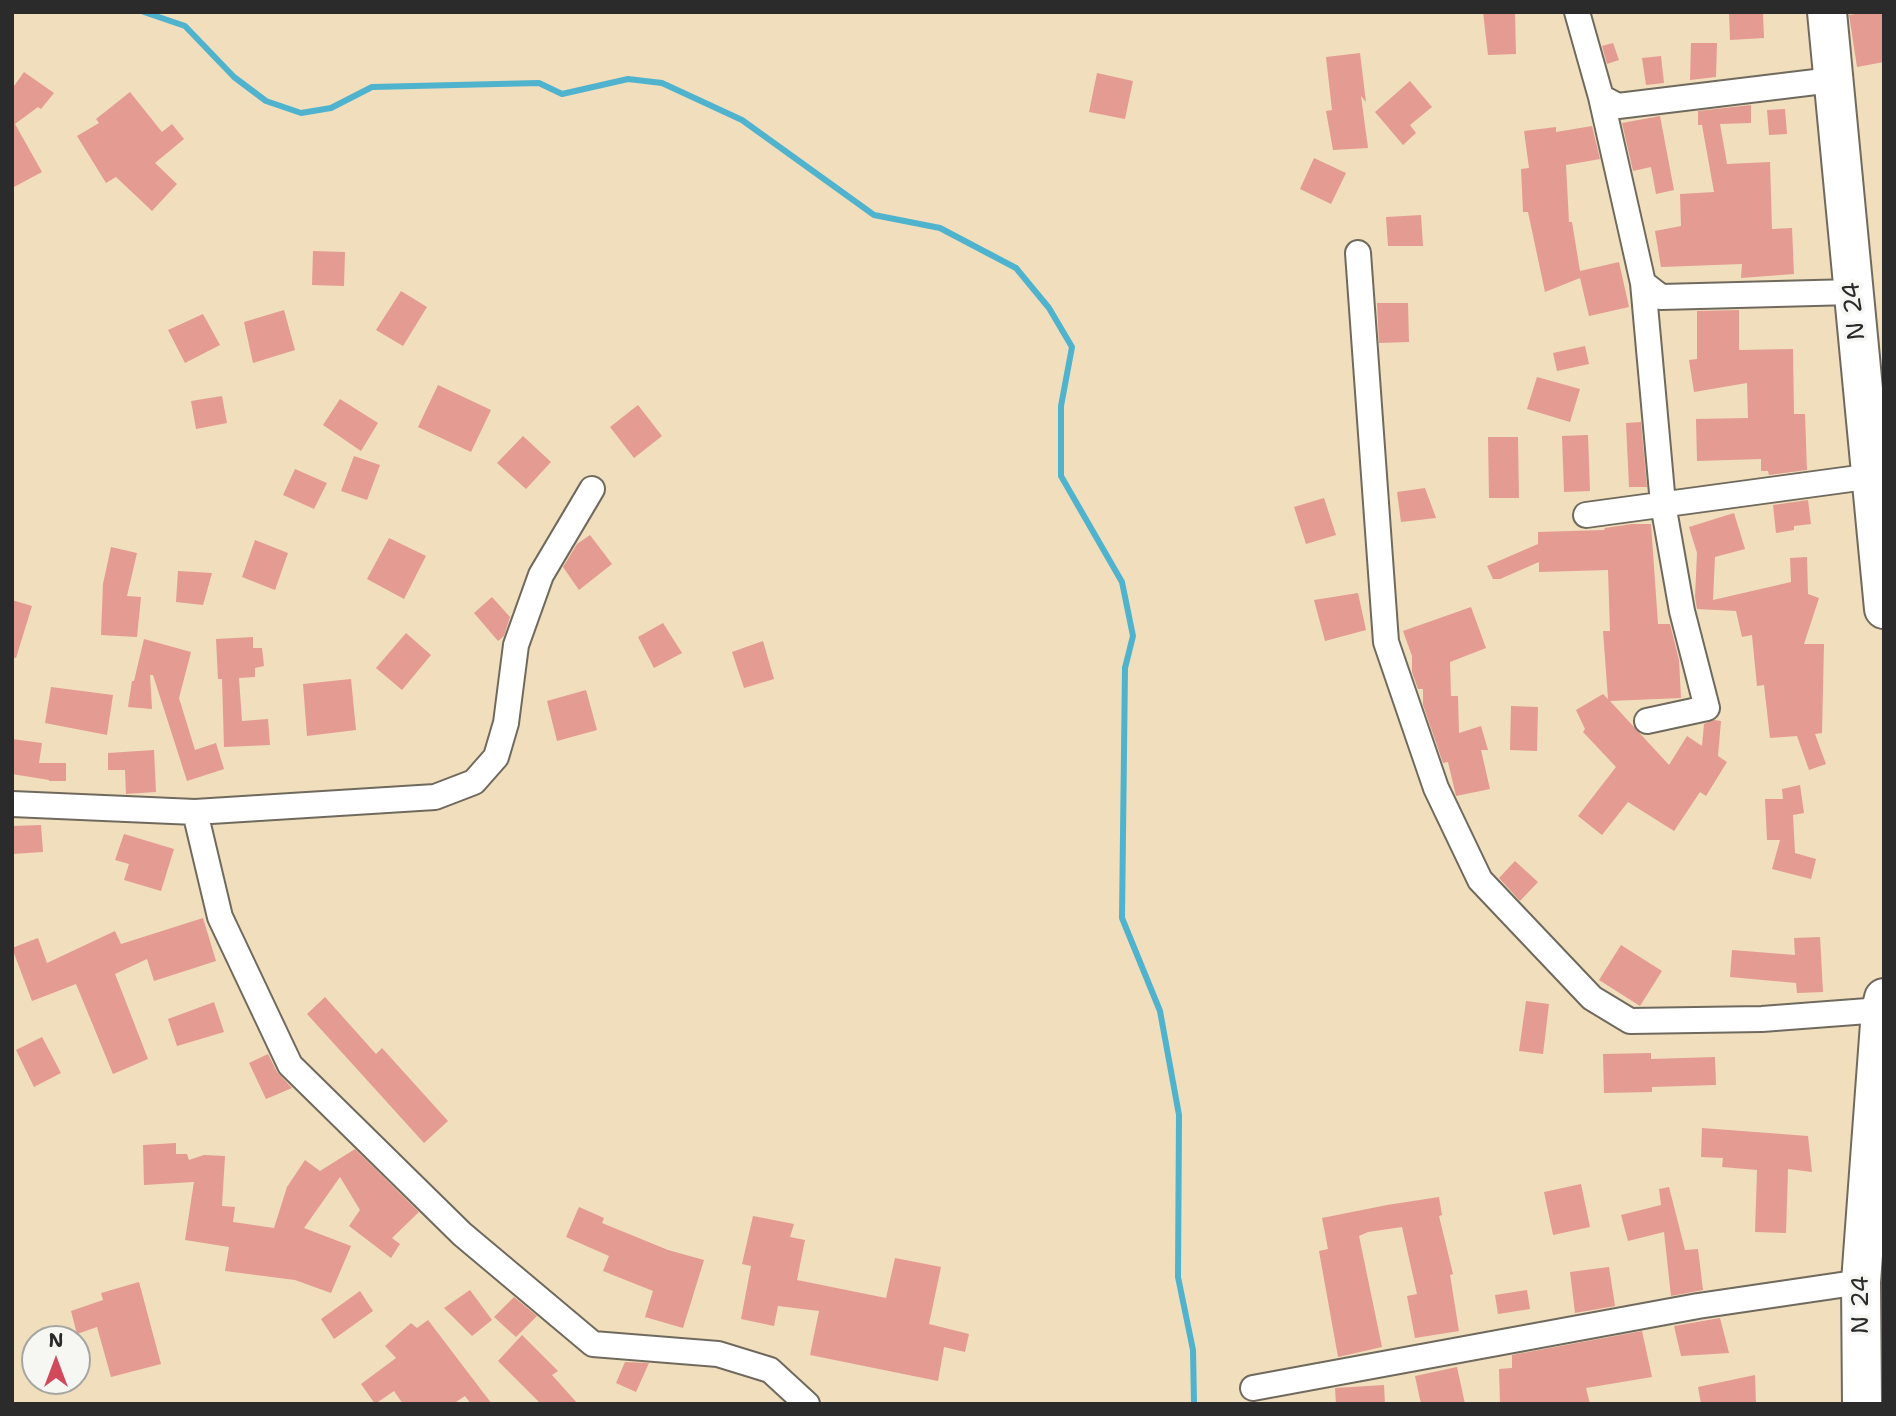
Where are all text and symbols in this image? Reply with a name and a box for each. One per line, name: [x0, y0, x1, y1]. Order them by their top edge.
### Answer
street label: N 24: [1838, 280, 1872, 342]
street label: N 24: [1848, 1276, 1876, 1334]
north arrow: [21, 1325, 91, 1395]
text: N: [48, 1328, 64, 1353]

